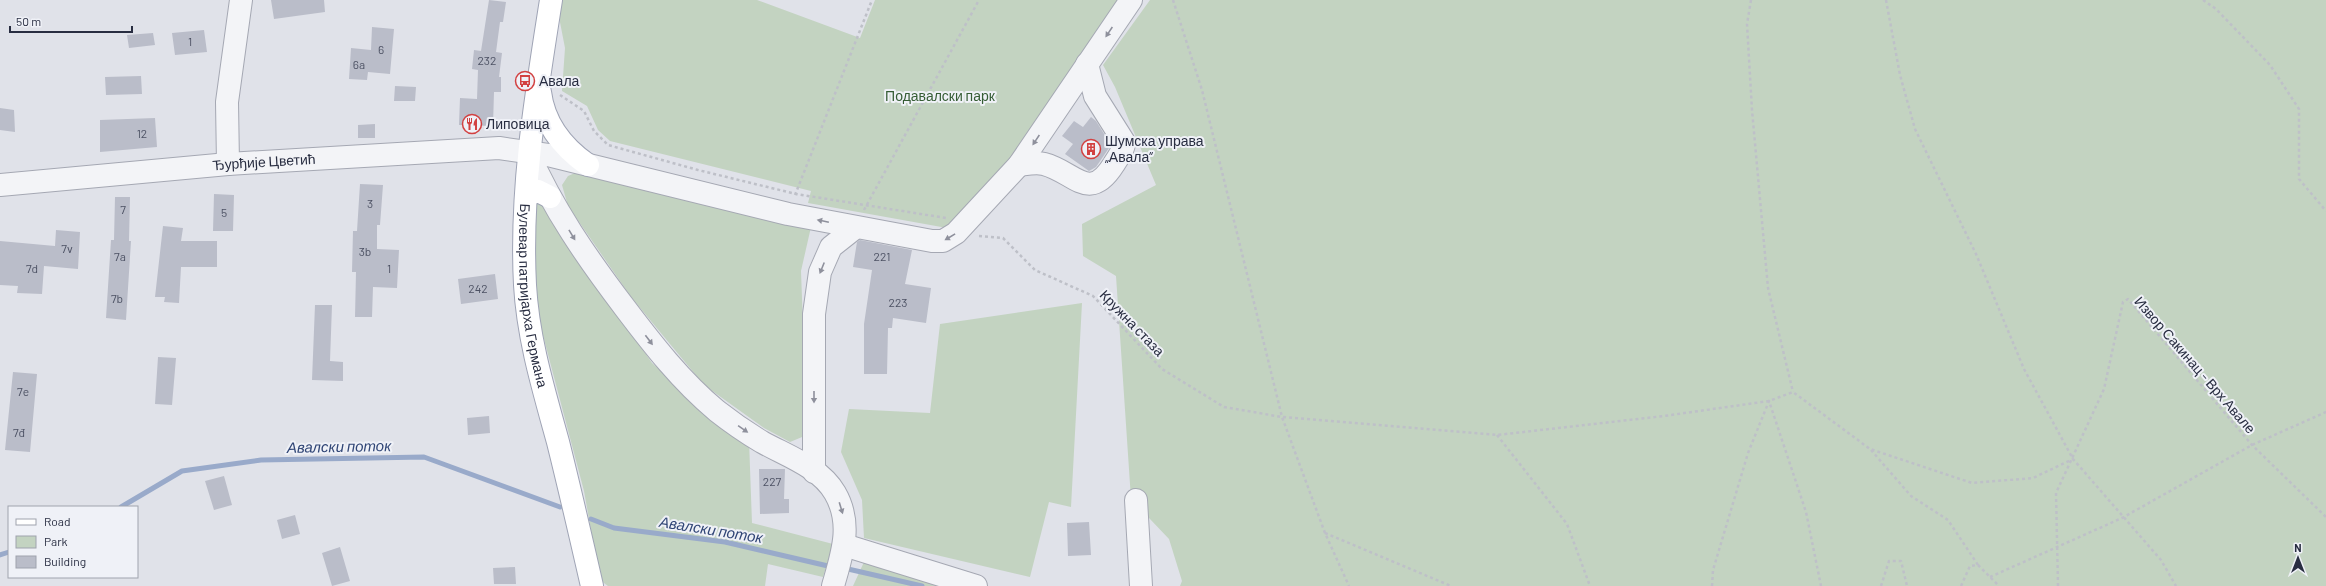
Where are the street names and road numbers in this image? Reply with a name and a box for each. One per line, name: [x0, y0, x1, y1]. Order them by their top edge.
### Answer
street label: Ђурђије Цветић: [212, 150, 316, 173]
street label: Булевар патријарха Германа: [516, 203, 552, 390]
street label: Кружна стаза: [1096, 286, 1168, 360]
street label: Извор Сакинац - Врх Авале: [2131, 293, 2260, 437]

